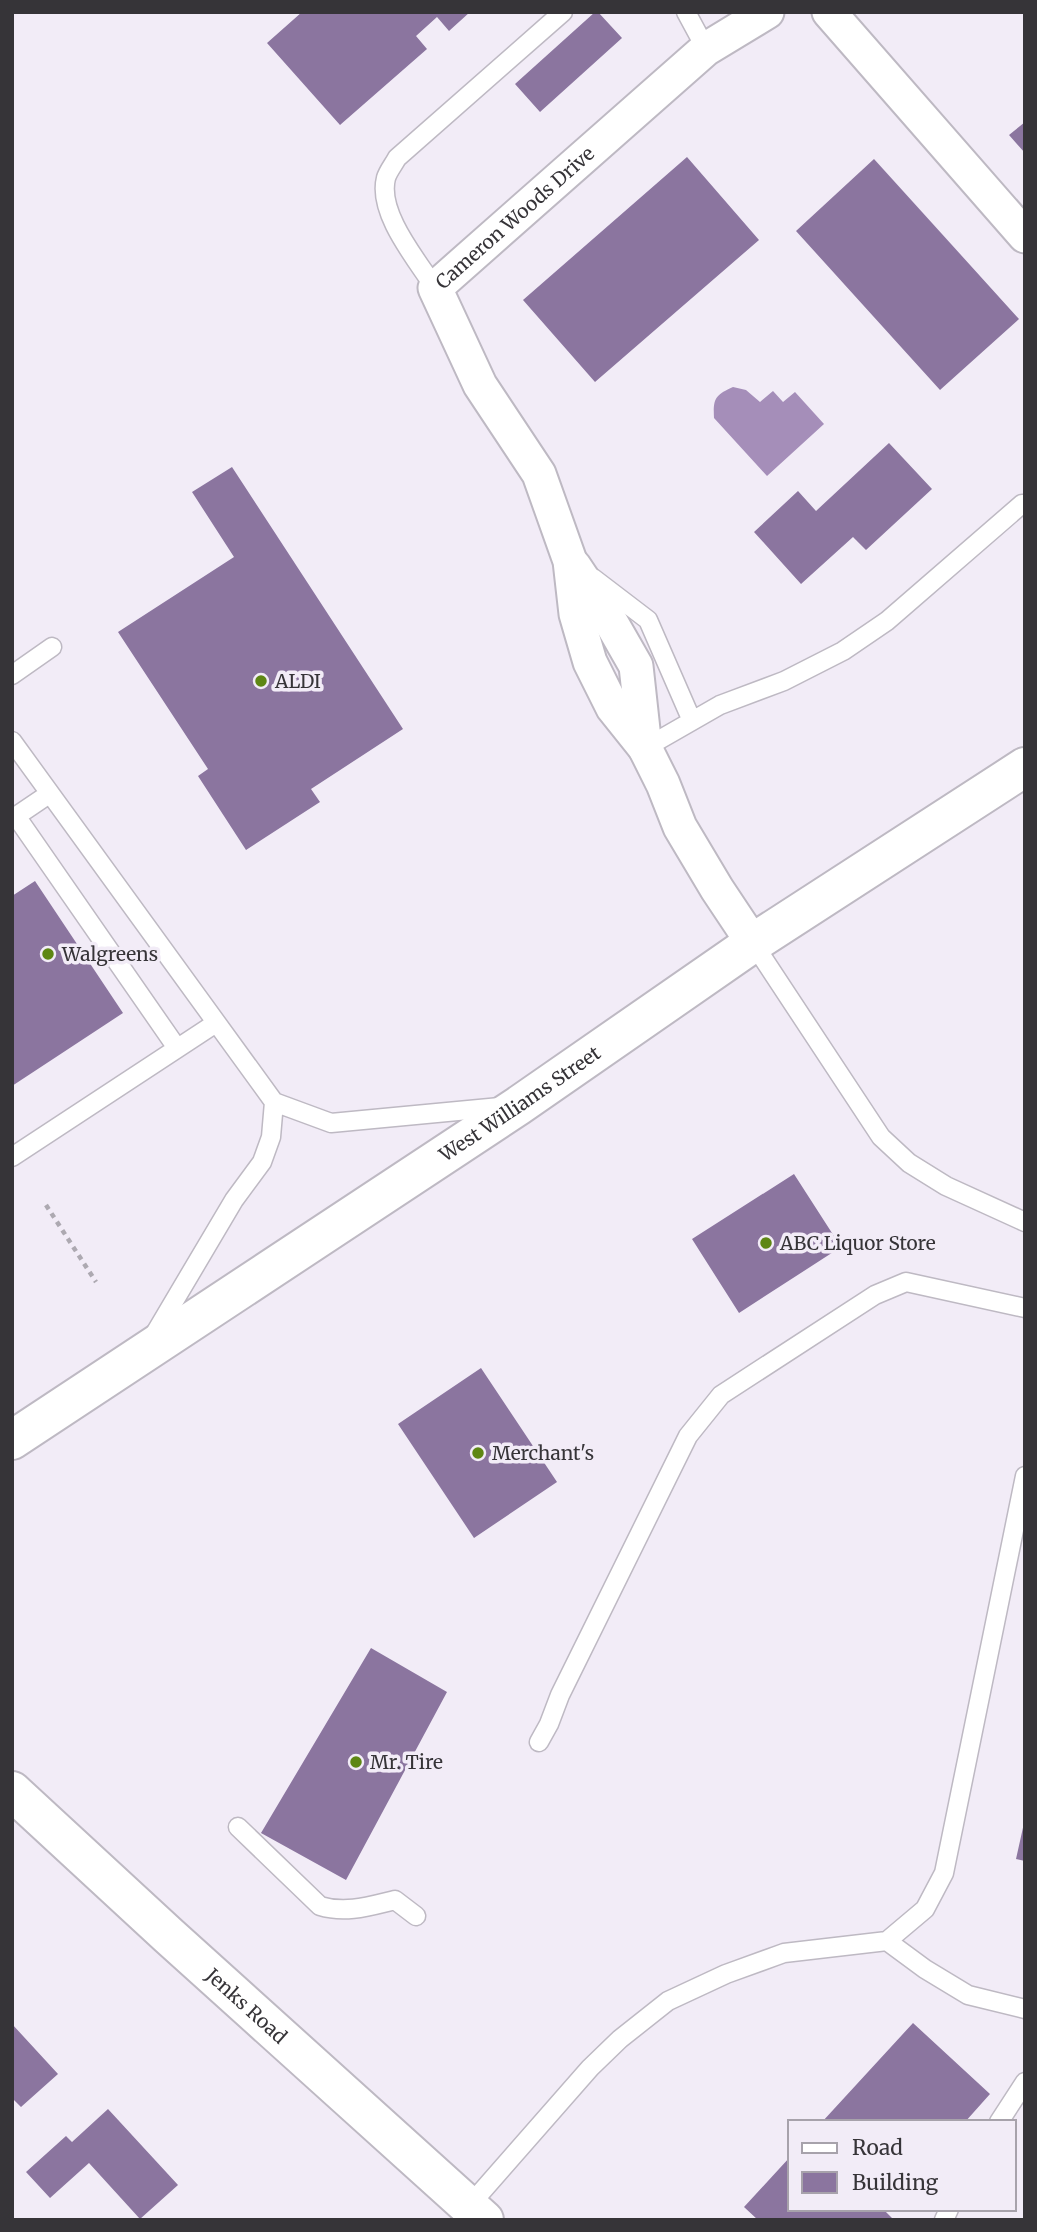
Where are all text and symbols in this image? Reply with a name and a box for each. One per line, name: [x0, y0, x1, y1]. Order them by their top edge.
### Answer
street label: Cameron Woods Drive: [430, 141, 599, 294]
place label: ALDI: [274, 669, 321, 693]
marker: ALDI: [253, 673, 269, 689]
place label: Walgreens: [61, 942, 158, 966]
marker: Walgreens: [40, 946, 56, 962]
street label: West Williams Street: [434, 1040, 605, 1167]
place label: ABC Liquor Store: [779, 1231, 936, 1255]
marker: ABC Liquor Store: [758, 1235, 774, 1251]
place label: Merchant's: [492, 1441, 594, 1465]
marker: Merchant's: [470, 1445, 486, 1461]
place label: Mr. Tire: [370, 1750, 443, 1774]
marker: Mr. Tire: [348, 1754, 364, 1770]
street label: Jenks Road: [200, 1962, 292, 2049]
legend: [788, 2120, 1016, 2211]
text: Road: [852, 2134, 903, 2161]
text: Building: [852, 2169, 939, 2196]

